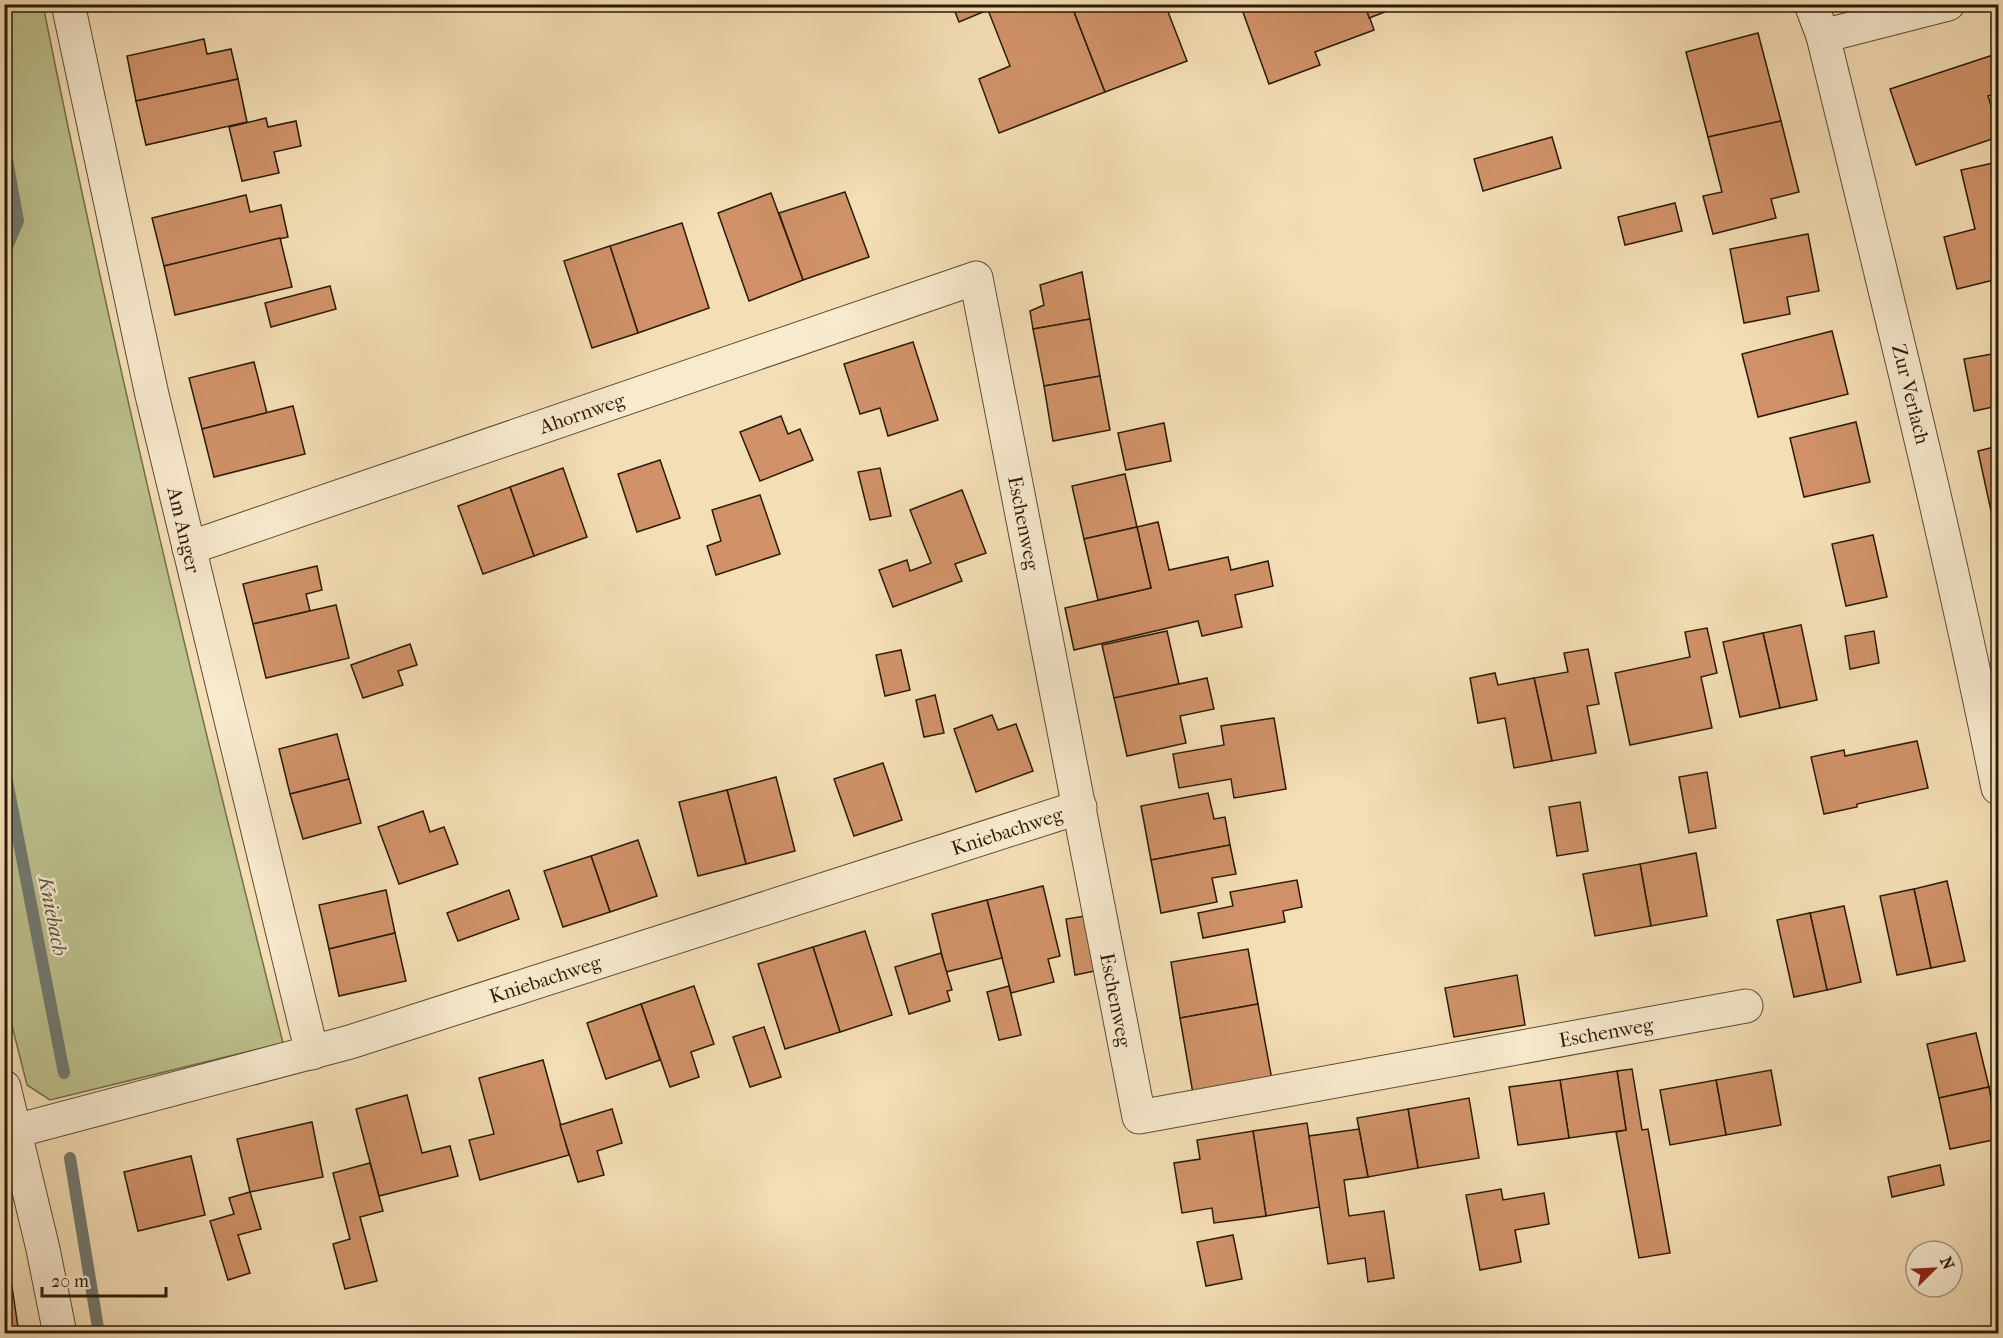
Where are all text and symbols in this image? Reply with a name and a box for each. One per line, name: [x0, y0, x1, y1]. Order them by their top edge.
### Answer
street label: Zur Verlach: [1887, 342, 1934, 447]
street label: Ahornweg: [535, 388, 628, 439]
street label: Eschenweg: [1003, 474, 1044, 573]
street label: Am Anger: [162, 484, 205, 576]
street label: Kniebachweg: [948, 802, 1066, 860]
water label: Kniebach: [33, 872, 72, 958]
street label: Kniebachweg: [486, 950, 604, 1008]
street label: Eschenweg: [1095, 951, 1136, 1050]
street label: Eschenweg: [1557, 1013, 1655, 1052]
north arrow: [1904, 1239, 1964, 1299]
text: N: [1936, 1254, 1959, 1273]
scale bar: [42, 1260, 166, 1298]
text: 20 m: [51, 1271, 89, 1292]

